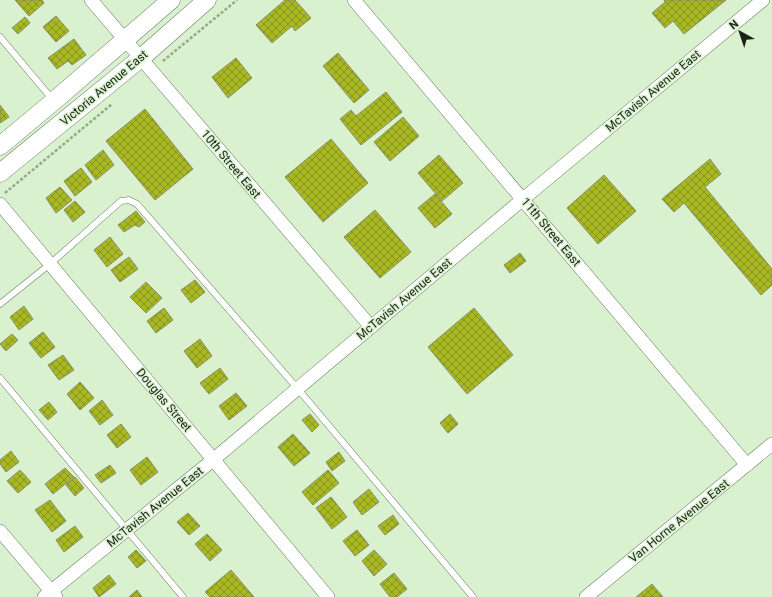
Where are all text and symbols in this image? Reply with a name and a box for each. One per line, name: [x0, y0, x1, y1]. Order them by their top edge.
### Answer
north arrow: [720, 12, 760, 52]
text: N: [727, 17, 741, 32]
street label: Victoria Avenue East: [57, 47, 151, 129]
street label: McTavish Avenue East: [603, 47, 703, 135]
street label: 10th Street East: [198, 127, 264, 201]
street label: 11th Street East: [518, 195, 584, 269]
street label: McTavish Avenue East: [354, 255, 454, 343]
street label: Douglas Street: [133, 365, 195, 435]
street label: McTavish Avenue East: [104, 464, 206, 550]
street label: Van Horne Avenue East: [626, 476, 732, 566]

